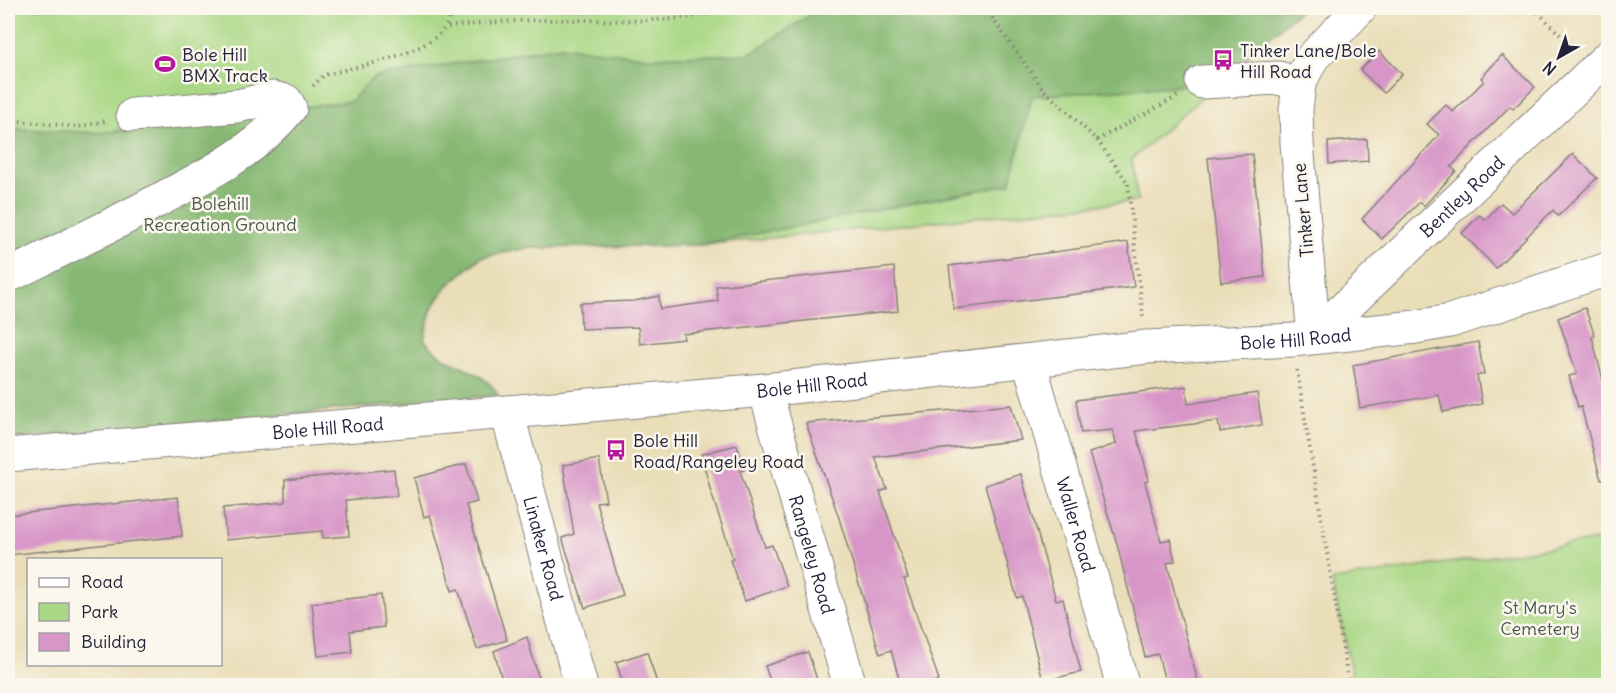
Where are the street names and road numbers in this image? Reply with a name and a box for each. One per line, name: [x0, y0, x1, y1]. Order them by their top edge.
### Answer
street label: Bentley Road: [1415, 150, 1509, 242]
street label: Tinker Lane: [1287, 162, 1319, 258]
street label: Bole Hill Road: [1239, 322, 1353, 354]
street label: Bole Hill Road: [755, 367, 869, 402]
street label: Bole Hill Road: [271, 411, 385, 444]
street label: Waller Road: [1052, 474, 1101, 575]
street label: Rangeley Road: [784, 492, 840, 617]
street label: Linaker Road: [519, 493, 569, 603]

